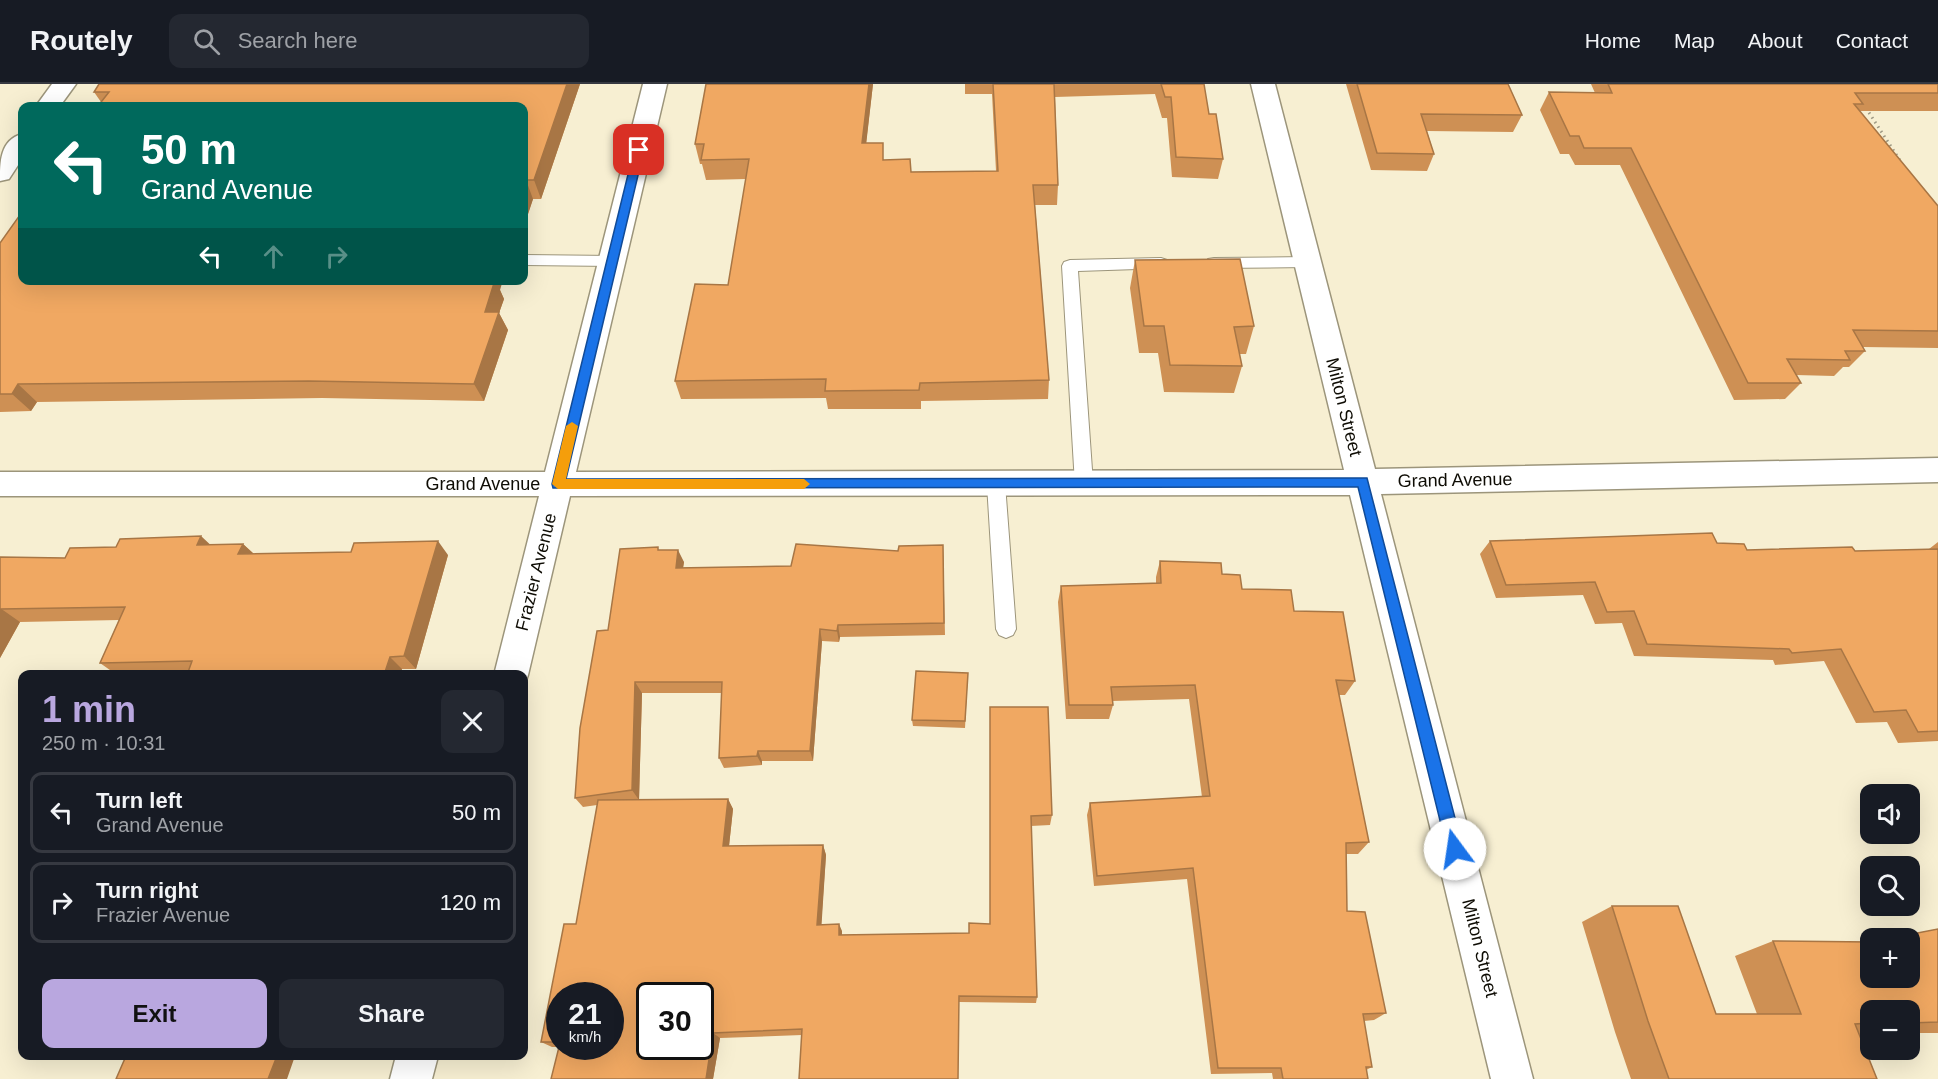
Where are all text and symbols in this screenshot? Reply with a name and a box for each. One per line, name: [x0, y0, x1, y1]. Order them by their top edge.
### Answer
search box: [169, 14, 589, 68]
text: Routely: [30, 25, 133, 56]
icon: search: [190, 25, 223, 58]
text: Search here: [238, 28, 358, 53]
text: Home: [1585, 29, 1641, 52]
text: Map: [1674, 29, 1715, 52]
text: About: [1748, 29, 1803, 52]
text: Contact: [1836, 29, 1908, 52]
pin: [613, 124, 664, 175]
icon: left: [42, 126, 120, 204]
text: 50 m: [141, 126, 237, 173]
icon: arrive: [622, 133, 655, 166]
text: Grand Avenue: [141, 175, 313, 205]
icon: left: [194, 240, 227, 273]
icon: ahead: [257, 240, 290, 273]
icon: right: [320, 240, 353, 273]
street label: Milton Street: [1322, 356, 1366, 458]
street label: Grand Avenue: [1397, 469, 1513, 491]
street label: Grand Avenue: [426, 474, 540, 494]
street label: Frazier Avenue: [512, 511, 560, 633]
text: 1 min: [42, 689, 136, 730]
button: close: [441, 690, 504, 753]
text: 250 m · 10:31: [42, 732, 165, 754]
map controls: [1860, 784, 1920, 1060]
button: sound: [1860, 784, 1920, 844]
text: Turn left: [96, 788, 182, 813]
icon: left: [45, 796, 78, 829]
text: 50 m: [452, 800, 501, 825]
text: Grand Avenue: [96, 814, 224, 836]
position arrow: [1423, 817, 1487, 881]
button: search: [1860, 856, 1920, 916]
text: Turn right: [96, 878, 198, 903]
icon: right: [45, 886, 78, 919]
text: 120 m: [440, 890, 501, 915]
street label: Milton Street: [1458, 897, 1502, 999]
text: Frazier Avenue: [96, 904, 230, 926]
button: +: [1860, 928, 1920, 988]
button: Exit: [42, 979, 267, 1048]
button: Share: [279, 979, 504, 1048]
speed limit sign: 30: [636, 982, 714, 1060]
text: 21: [568, 997, 602, 1030]
button: −: [1860, 1000, 1920, 1060]
text: km/h: [569, 1028, 601, 1045]

